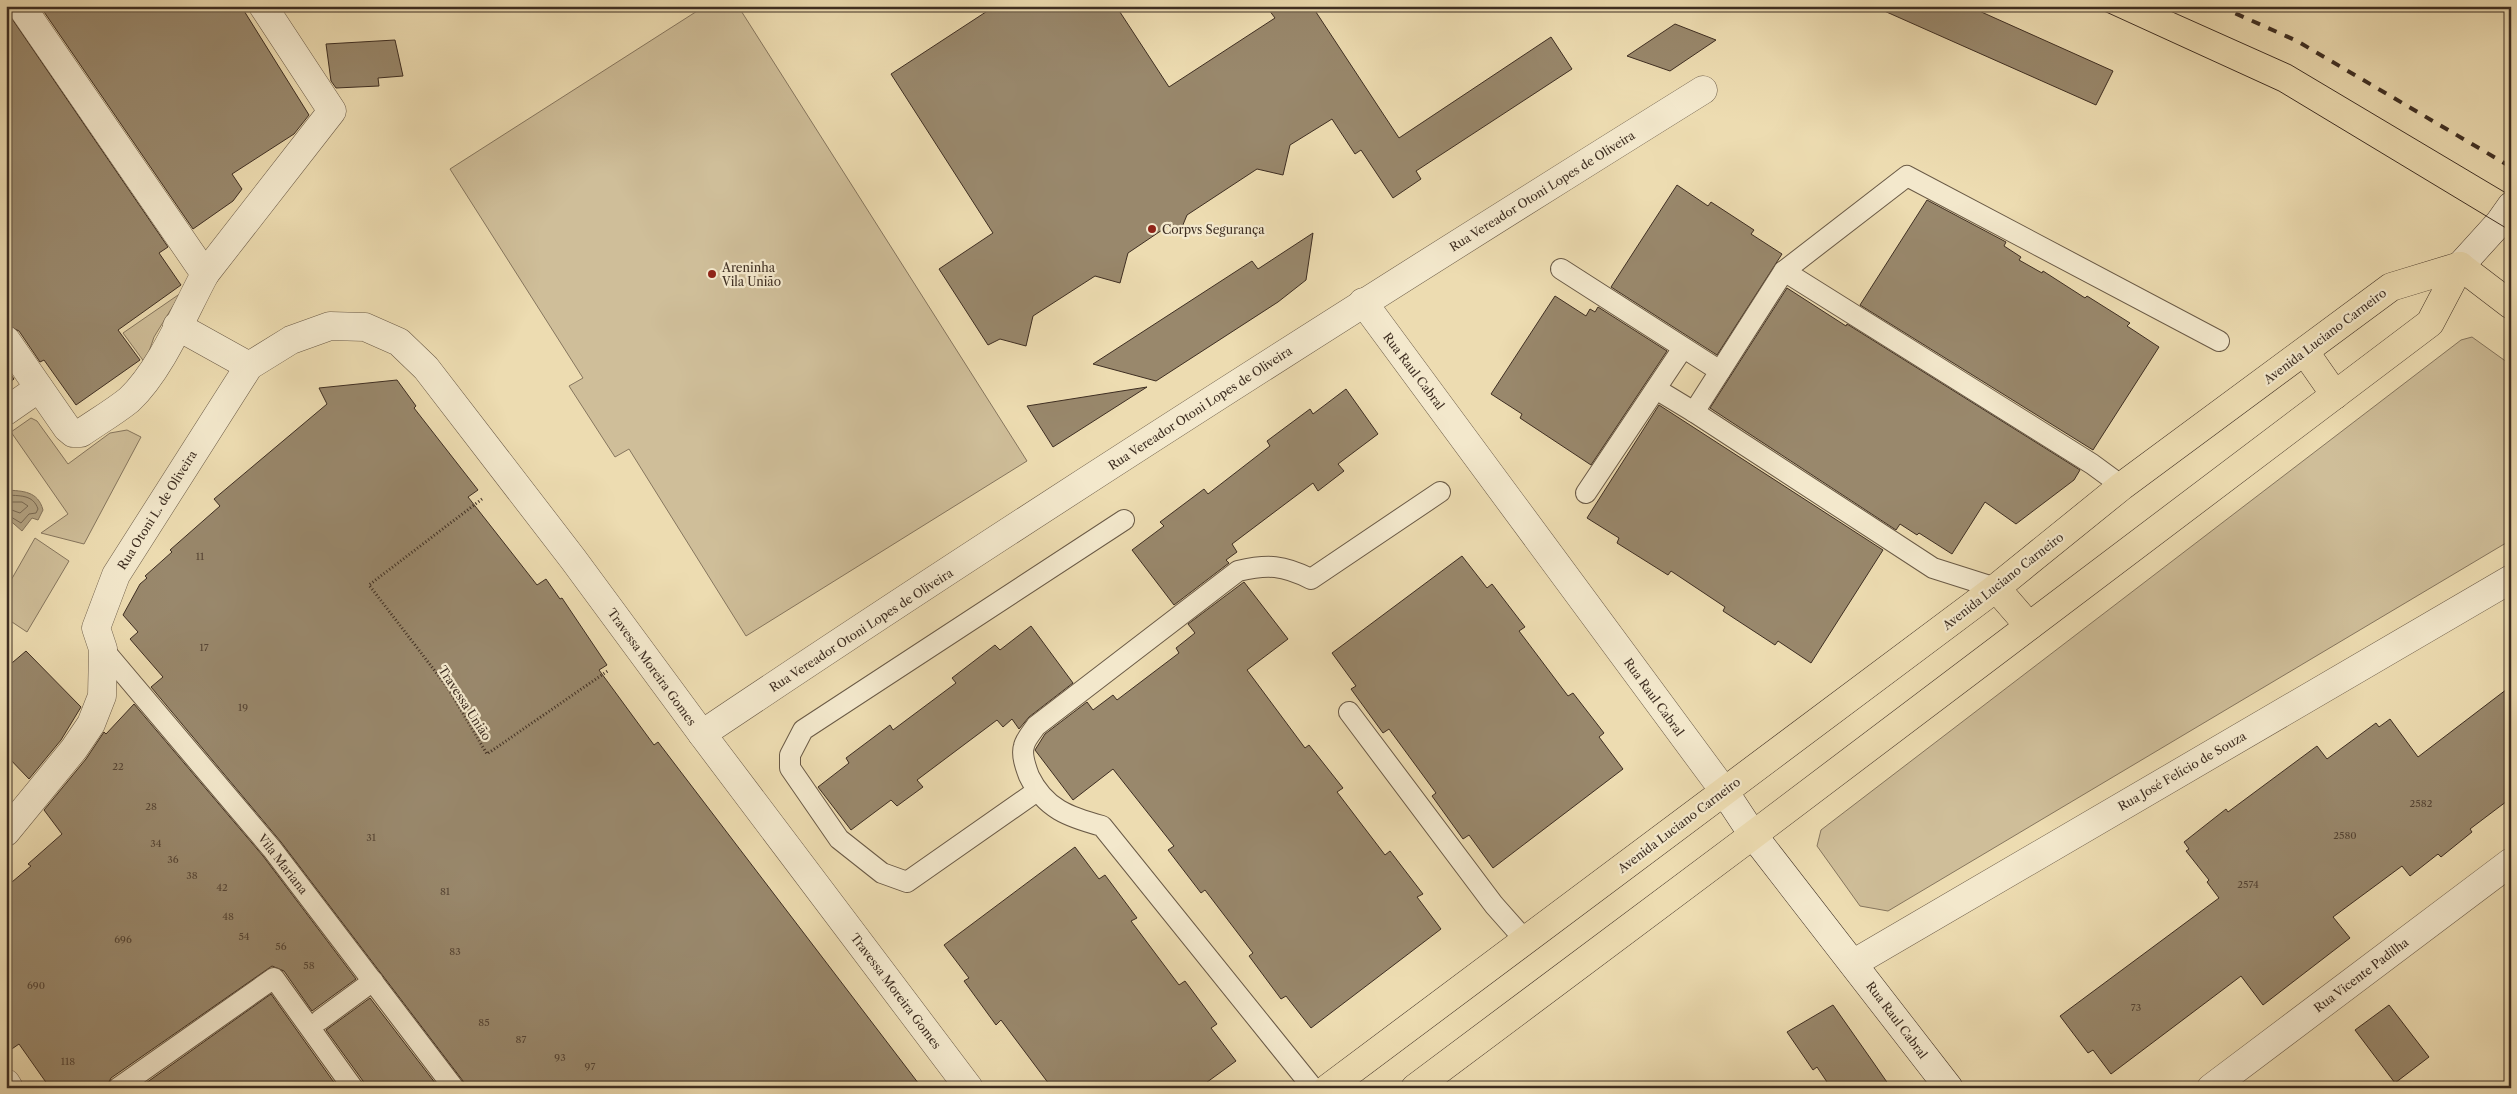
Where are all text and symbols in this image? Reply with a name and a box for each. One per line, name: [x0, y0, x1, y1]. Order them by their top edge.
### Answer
street label: Rua Vereador Otoni Lopes de Oliveira: [1447, 127, 1638, 255]
place label: Corpvs Segurança: [1162, 222, 1265, 237]
marker: Corpvs Segurança: [1146, 223, 1158, 235]
place label: Areninha Vila União: [721, 260, 781, 289]
marker: Areninha Vila União: [706, 268, 718, 280]
street label: Avenida Luciano Carneiro: [2260, 285, 2389, 388]
street label: Rua Raul Cabral: [1380, 330, 1448, 413]
street label: Rua Vereador Otoni Lopes de Oliveira: [1105, 343, 1295, 473]
street label: Rua Otoni L. de Oliveira: [114, 447, 200, 572]
street label: Avenida Luciano Carneiro: [1939, 529, 2066, 633]
house number: 11: [196, 550, 205, 563]
street label: Rua Vereador Otoni Lopes de Oliveira: [766, 565, 956, 695]
street label: Travessa Moreira Gomes: [605, 606, 699, 728]
house number: 17: [199, 641, 209, 654]
street label: Rua Raul Cabral: [1621, 655, 1688, 739]
street label: Travessa União: [435, 663, 495, 743]
house number: 19: [238, 701, 248, 714]
street label: Rua José Felício de Souza: [2115, 728, 2249, 814]
house number: 22: [112, 760, 124, 773]
street label: Avenida Luciano Carneiro: [1614, 774, 1743, 877]
house number: 2582: [2410, 797, 2433, 810]
house number: 28: [145, 800, 157, 813]
house number: 2580: [2333, 829, 2357, 842]
street label: Vila Mariana: [254, 830, 312, 898]
house number: 31: [366, 831, 377, 844]
house number: 34: [150, 837, 162, 850]
house number: 36: [167, 853, 179, 866]
house number: 38: [186, 869, 198, 882]
house number: 2574: [2237, 878, 2259, 891]
house number: 42: [216, 881, 228, 894]
house number: 81: [440, 885, 451, 898]
house number: 48: [222, 910, 234, 923]
house number: 54: [238, 930, 250, 943]
street label: Travessa Moreira Gomes: [848, 930, 944, 1052]
house number: 696: [114, 933, 132, 946]
street label: Rua Vicente Padilha: [2311, 934, 2412, 1015]
house number: 56: [275, 940, 287, 953]
house number: 83: [449, 945, 461, 958]
house number: 58: [303, 959, 315, 972]
house number: 690: [27, 979, 45, 992]
street label: Rua Raul Cabral: [1863, 979, 1931, 1062]
house number: 73: [2131, 1001, 2141, 1014]
house number: 85: [478, 1016, 490, 1029]
house number: 87: [516, 1033, 526, 1046]
house number: 93: [554, 1051, 566, 1064]
house number: 118: [61, 1055, 75, 1068]
house number: 97: [585, 1060, 595, 1073]

